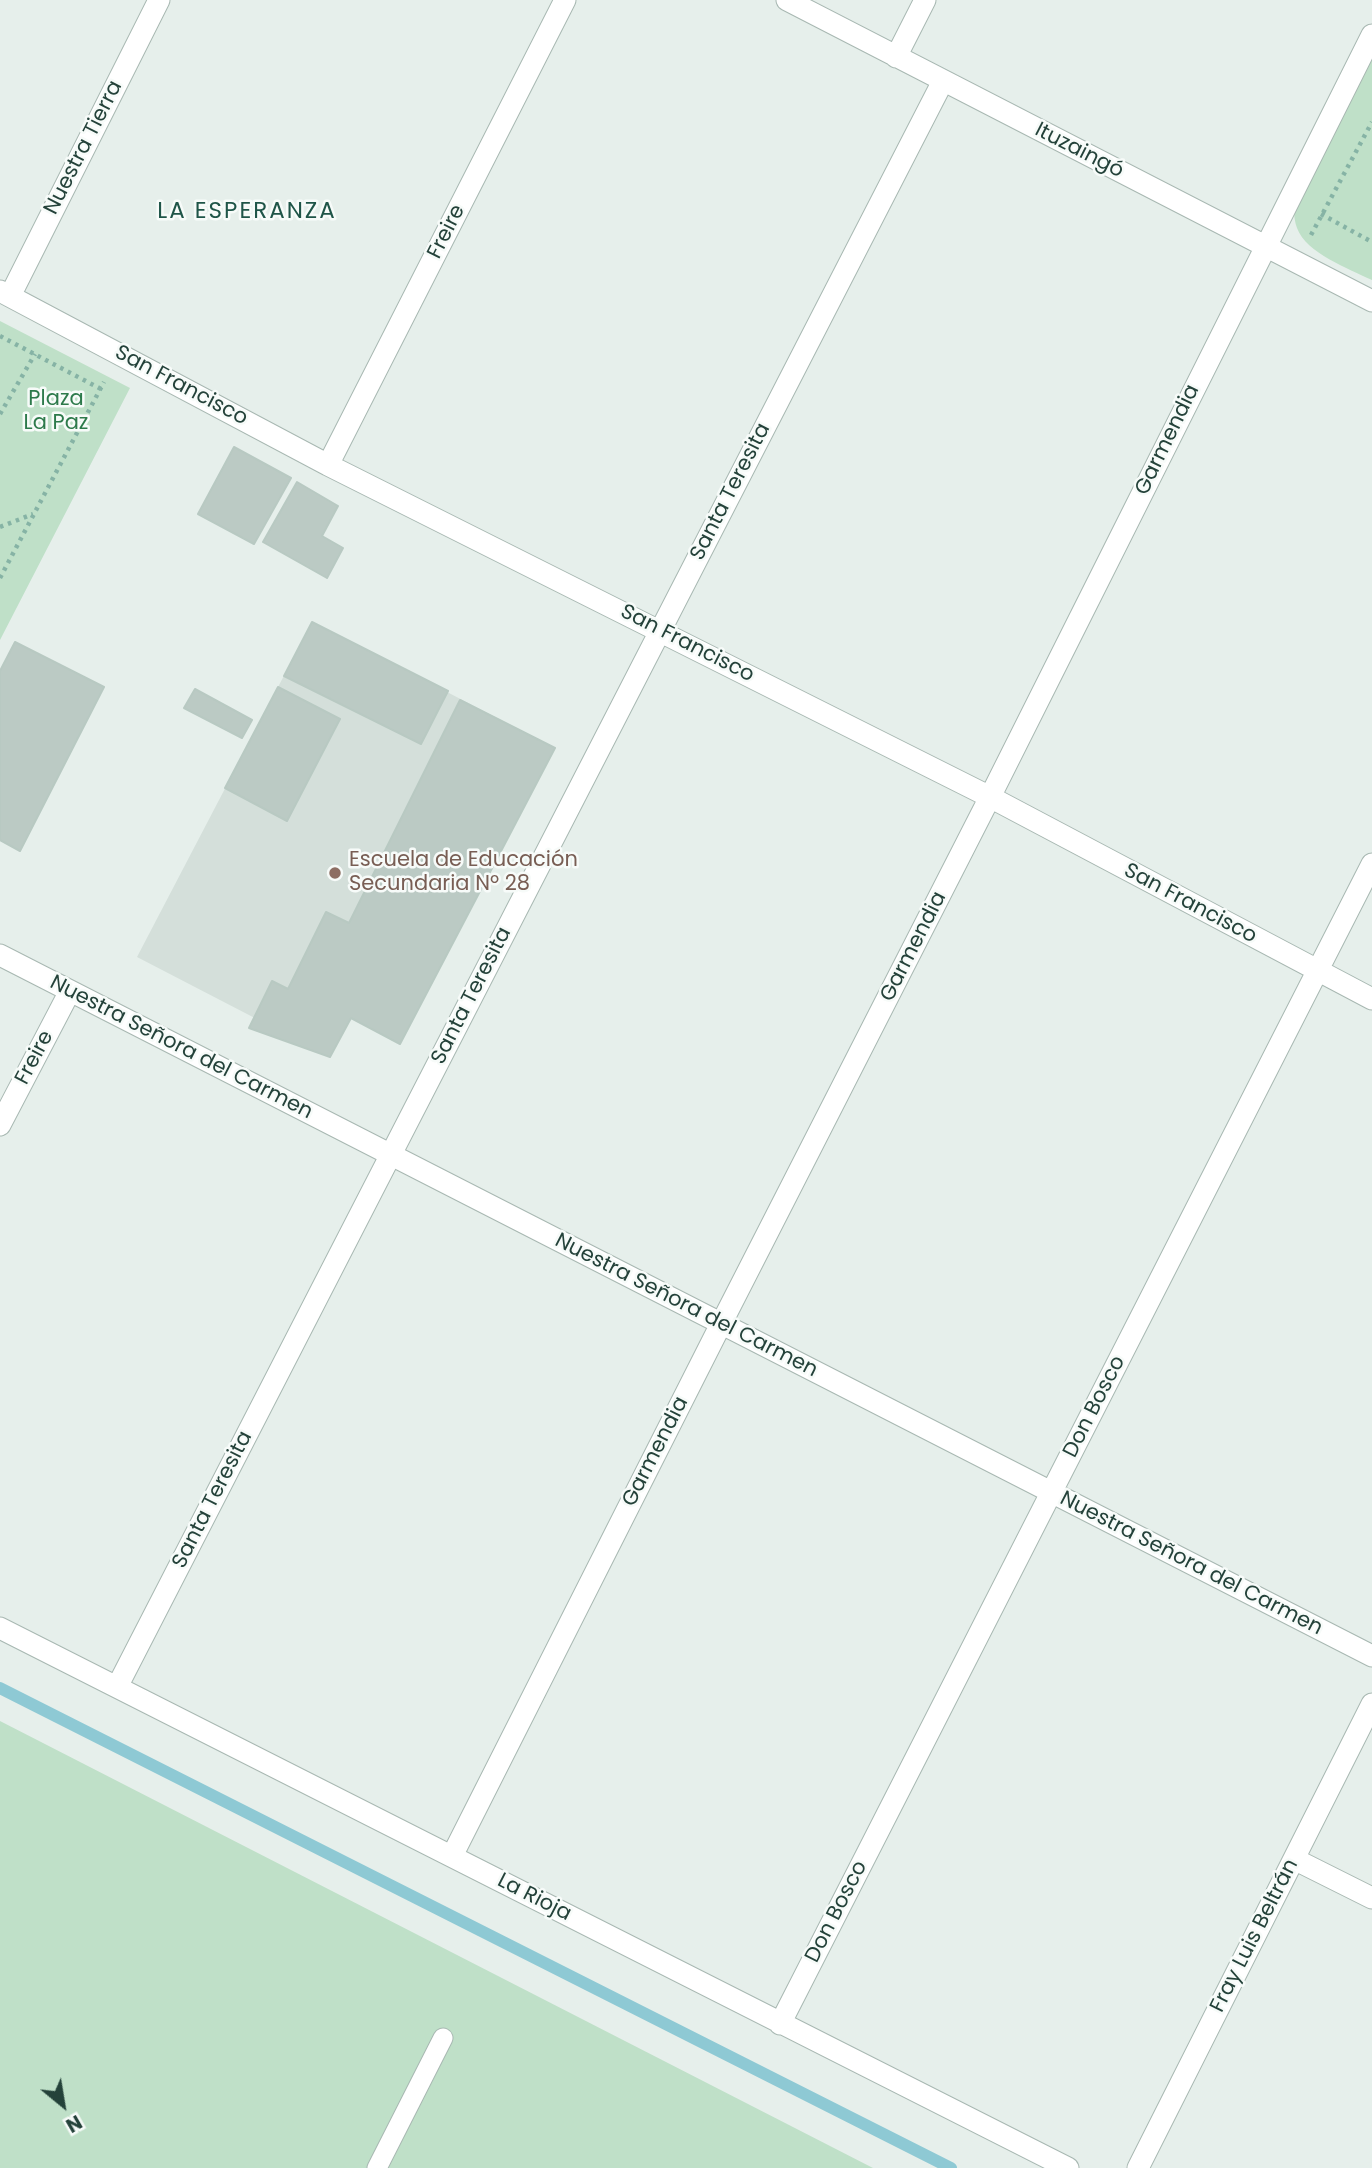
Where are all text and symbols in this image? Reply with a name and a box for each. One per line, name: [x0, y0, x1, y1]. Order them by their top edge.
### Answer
street label: Nuestra Tierra: [39, 77, 129, 219]
street label: Ituzaingó: [1030, 118, 1128, 184]
district label: LA ESPERANZA: [159, 198, 335, 226]
street label: Freire: [423, 201, 471, 263]
street label: San Francisco: [110, 340, 252, 432]
street label: Garmendia: [1130, 381, 1206, 499]
park label: Plaza La Paz: [24, 387, 88, 437]
street label: Santa Teresita: [686, 419, 776, 565]
street label: San Francisco: [616, 599, 758, 689]
place label: Escuela de Educación Secundaria Nº 28: [349, 848, 578, 898]
street label: San Francisco: [1119, 858, 1261, 950]
marker: Escuela de Educación Secundaria Nº 28: [327, 865, 343, 881]
street label: Garmendia: [876, 888, 952, 1006]
street label: Santa Teresita: [427, 923, 517, 1069]
street label: Nuestra Señora del Carmen: [45, 971, 317, 1125]
street label: Freire: [10, 1027, 60, 1089]
street label: Nuestra Señora del Carmen: [550, 1229, 822, 1383]
street label: Don Bosco: [1059, 1352, 1131, 1462]
street label: Garmendia: [618, 1393, 694, 1511]
street label: Santa Teresita: [168, 1427, 258, 1573]
street label: Nuestra Señora del Carmen: [1055, 1487, 1327, 1641]
street label: Fray Luis Beltrán: [1206, 1855, 1304, 2017]
street label: Don Bosco: [801, 1857, 873, 1967]
street label: La Rioja: [493, 1869, 575, 1927]
north arrow: [28, 2070, 98, 2140]
text: N: [61, 2108, 87, 2139]

